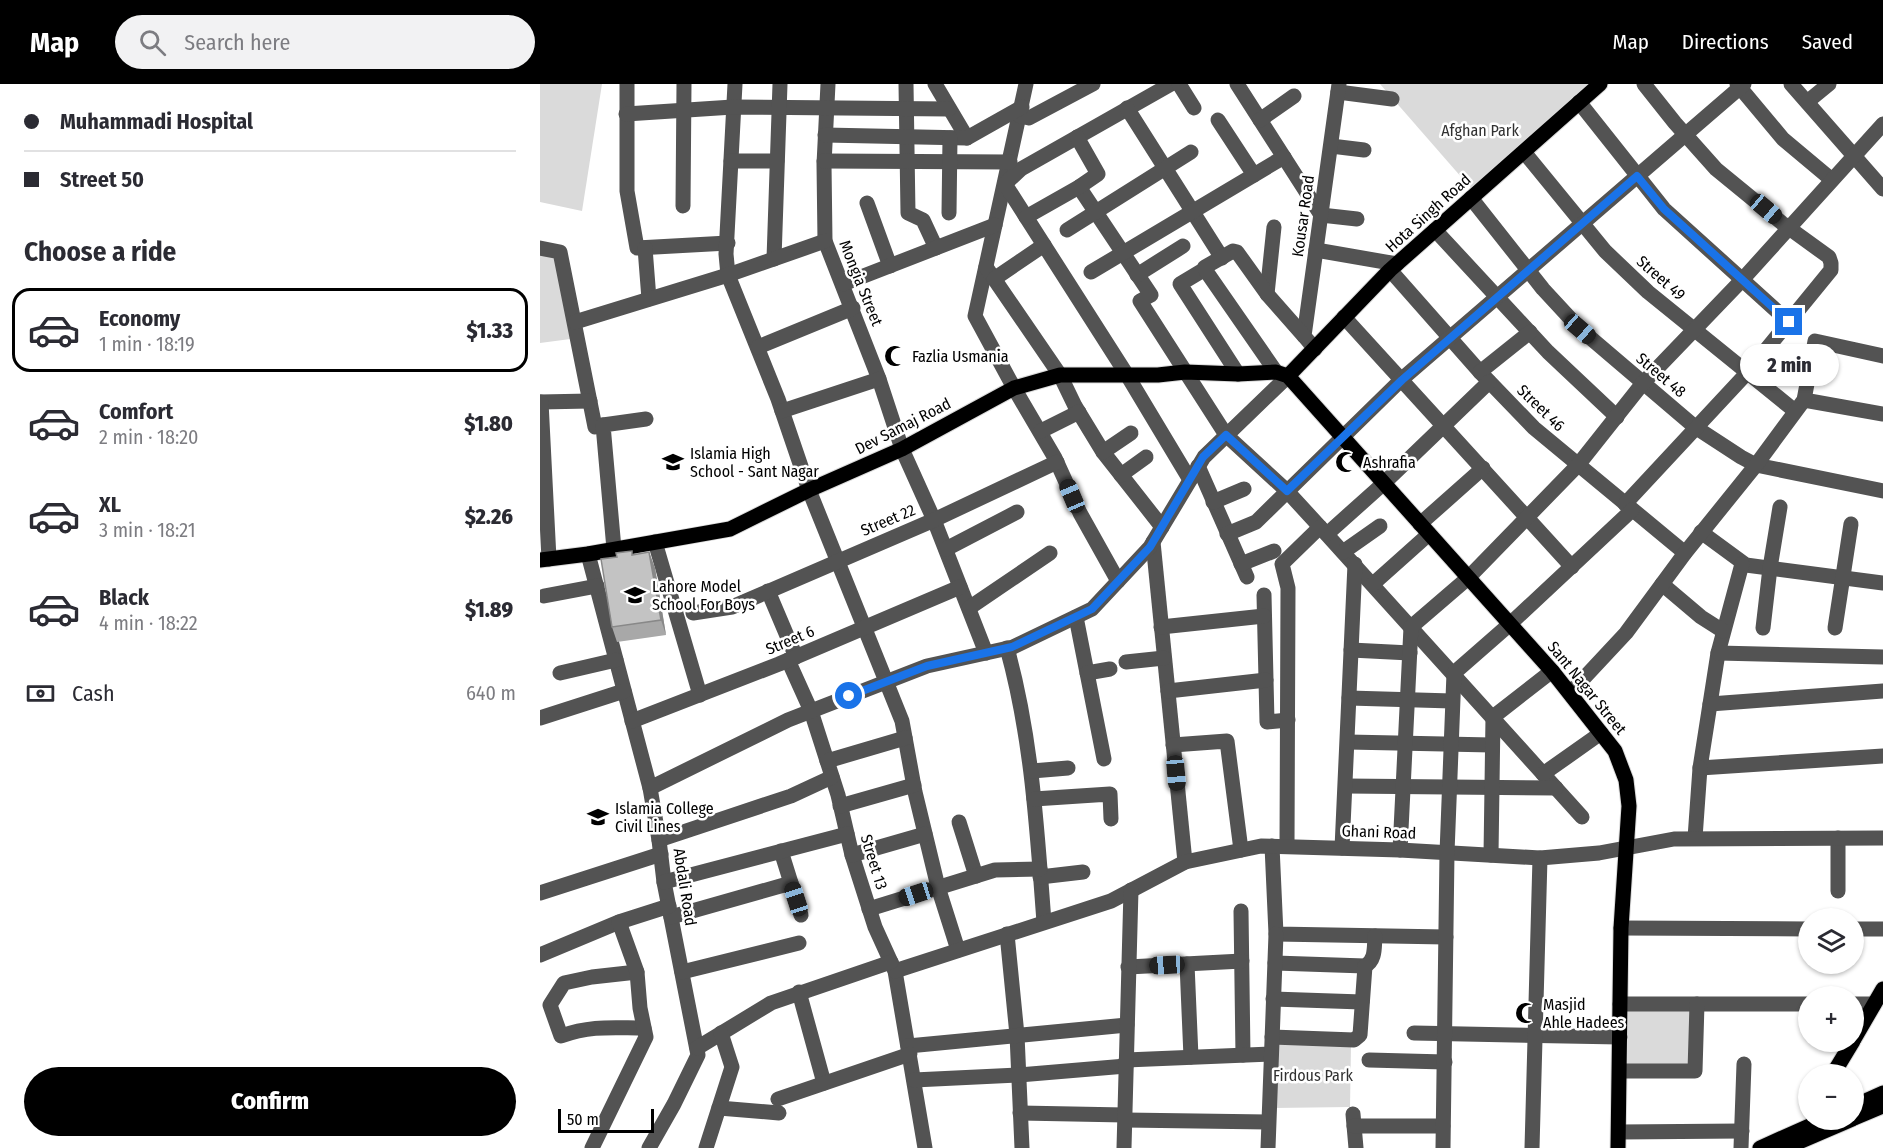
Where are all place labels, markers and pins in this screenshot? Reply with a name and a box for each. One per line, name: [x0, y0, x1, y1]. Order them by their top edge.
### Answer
mosque icon: Fazlia Usmania: [883, 344, 907, 368]
place label: Fazlia Usmania: [912, 347, 1009, 366]
place label: Islamia High School - Sant Nagar: [690, 444, 819, 481]
school or university icon: Islamia High School - Sant Nagar: [661, 450, 685, 474]
mosque icon: Ashrafia: [1334, 450, 1358, 474]
place label: Ashrafia: [1363, 453, 1416, 472]
place label: Lahore Model School For Boys: [652, 577, 755, 614]
school or university icon: Lahore Model School For Boys: [623, 583, 647, 607]
place label: Islamia College Civil Lines: [615, 799, 714, 836]
school or university icon: Islamia College Civil Lines: [586, 805, 610, 829]
place label: Masjid Ahle Hadees: [1543, 995, 1625, 1032]
mosque icon: Masjid Ahle Hadees: [1514, 1001, 1538, 1025]

